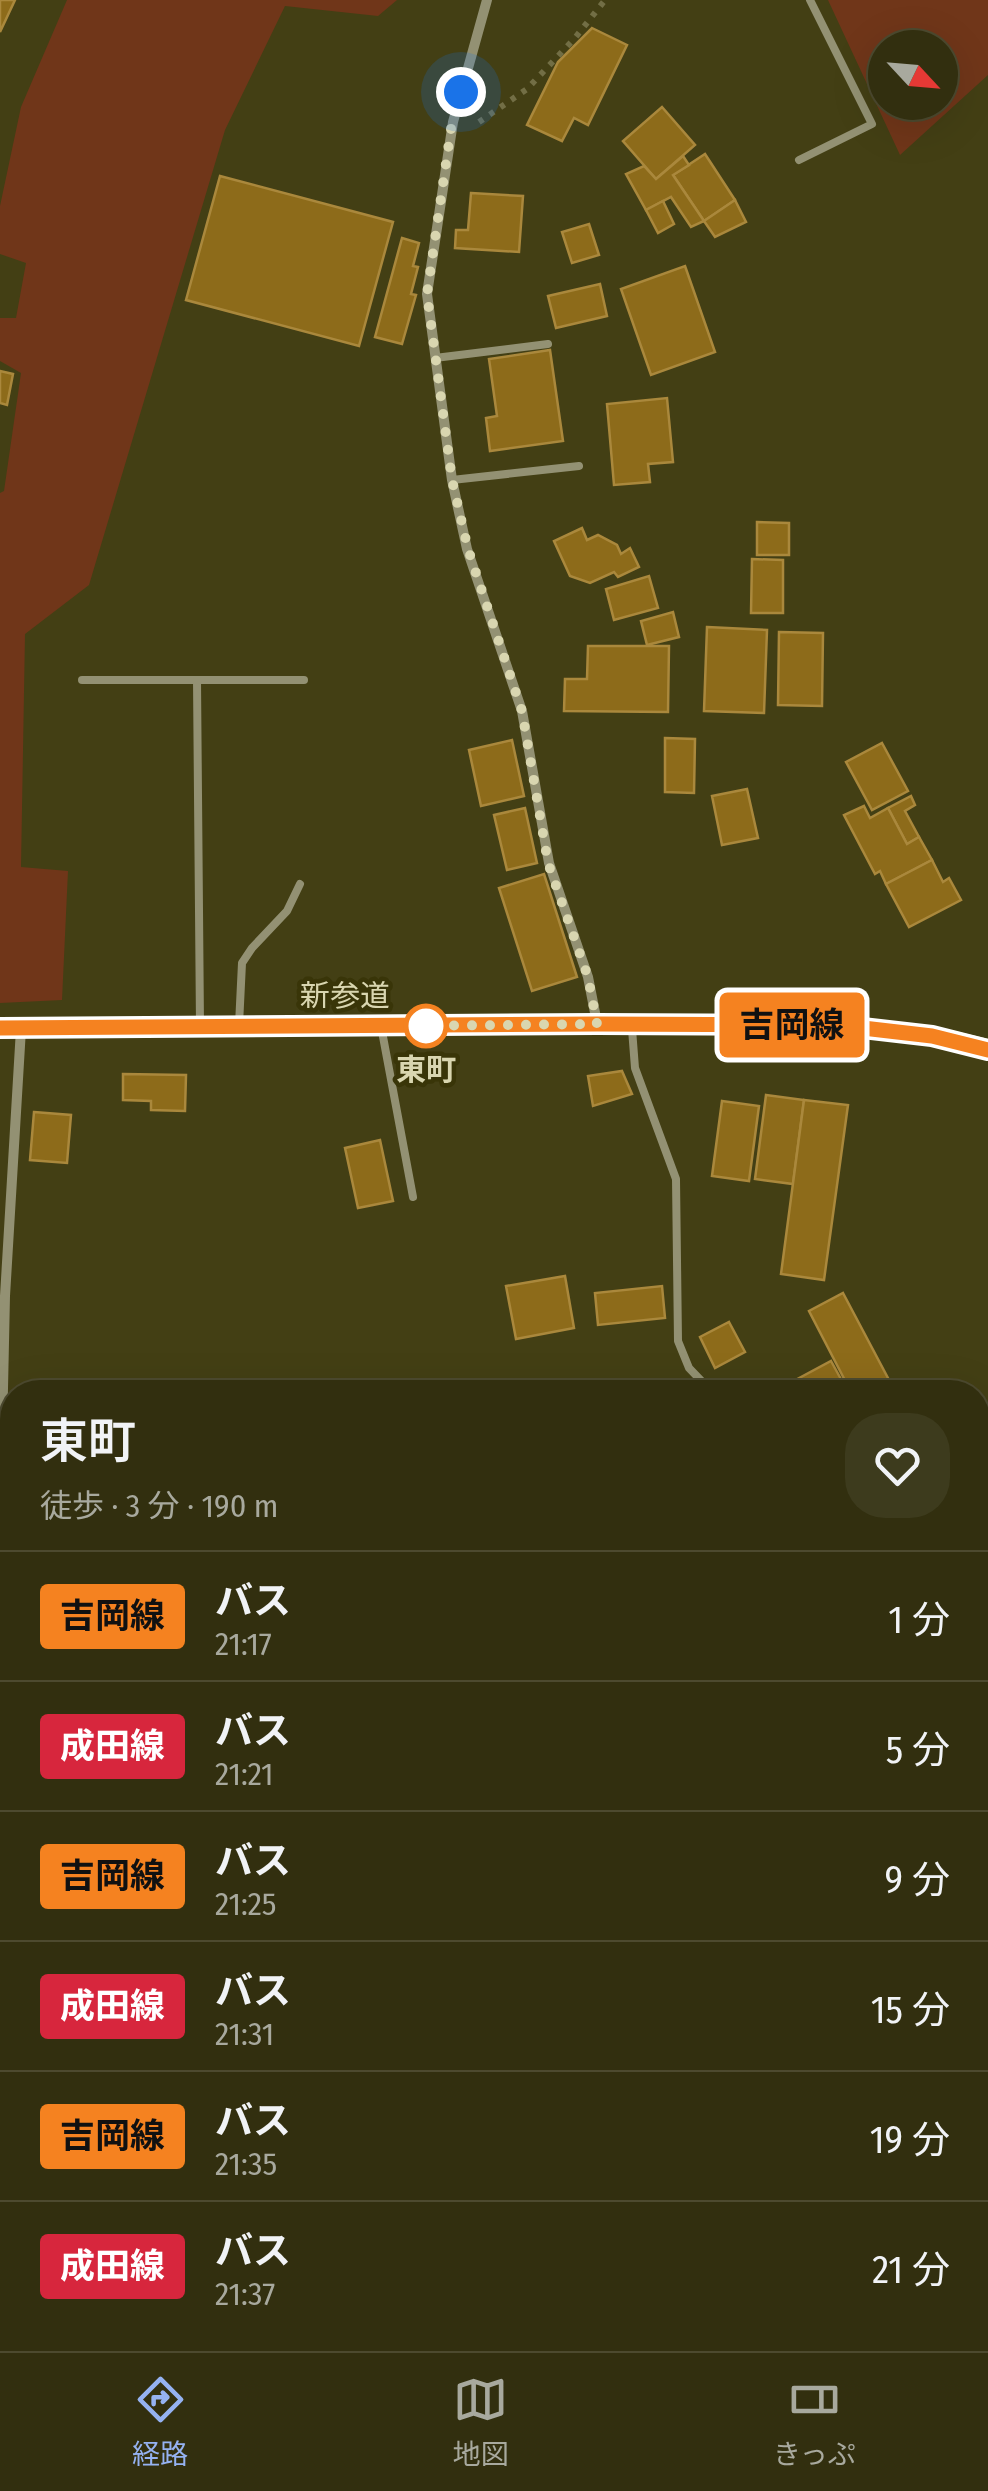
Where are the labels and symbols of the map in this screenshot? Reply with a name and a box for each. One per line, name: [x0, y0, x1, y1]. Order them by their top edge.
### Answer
north arrow: [868, 30, 958, 120]
your location: [436, 67, 486, 117]
street label: 新参道: [300, 978, 390, 1014]
line badge: 吉岡線: [734, 992, 850, 1058]
marker: 東町: [405, 1005, 447, 1047]
place label: 東町: [396, 1052, 456, 1088]

